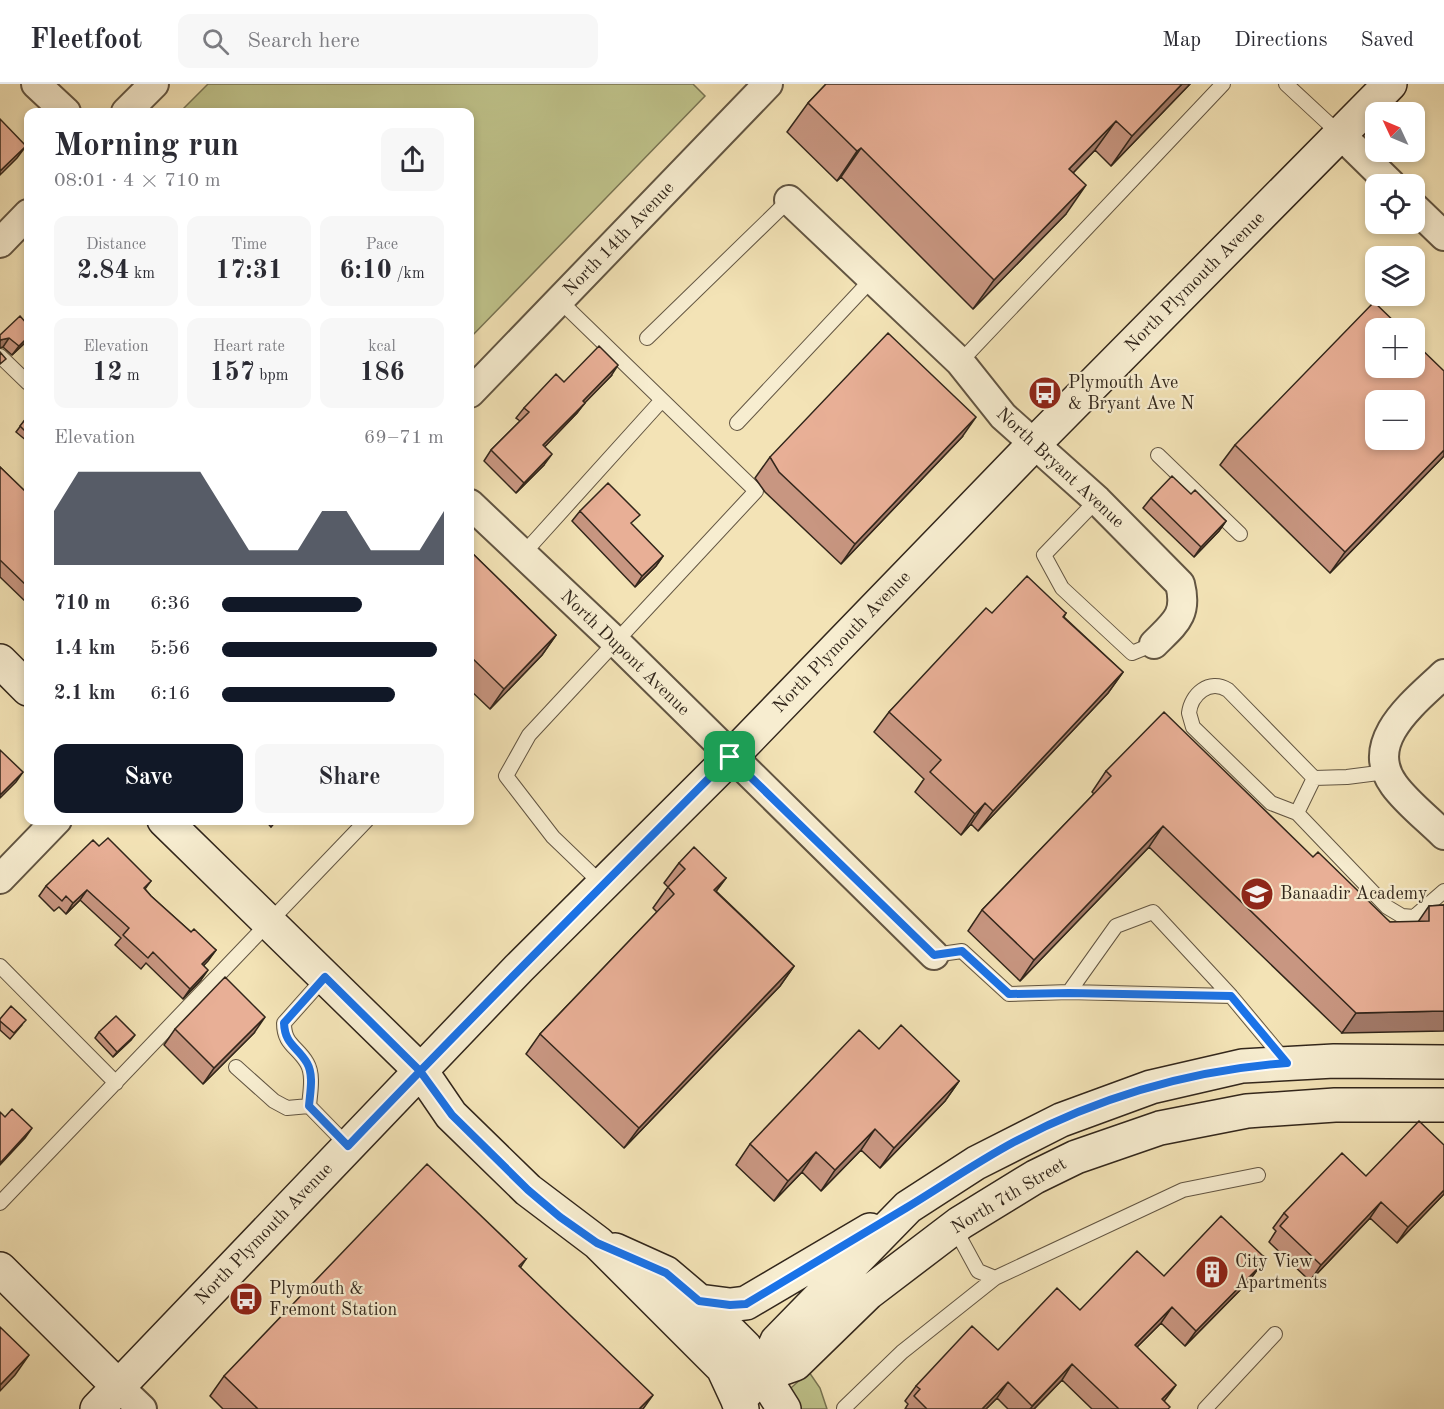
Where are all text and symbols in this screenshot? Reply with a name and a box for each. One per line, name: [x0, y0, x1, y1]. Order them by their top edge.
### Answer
search box: [178, 14, 598, 68]
icon: search: [199, 25, 232, 58]
text: Fleetfoot: [30, 27, 142, 55]
text: Search here: [247, 30, 360, 52]
text: Map: [1162, 30, 1201, 51]
text: Directions: [1234, 30, 1328, 51]
text: Saved: [1361, 30, 1414, 51]
north arrow: [1365, 102, 1425, 162]
map controls: [1365, 102, 1425, 450]
button: share: [381, 128, 444, 191]
text: Morning run: [54, 130, 239, 163]
text: 08:01 · 4 × 710 m: [54, 171, 221, 191]
button: locate: [1365, 174, 1425, 234]
street label: North 14th Avenue: [560, 179, 678, 299]
street label: North Plymouth Avenue: [1122, 209, 1268, 355]
text: Distance: [86, 237, 146, 253]
text: Time: [231, 237, 267, 253]
text: Pace: [366, 237, 398, 253]
button: layers: [1365, 246, 1425, 306]
text: 2.84: [77, 258, 130, 284]
text: 17:31: [215, 258, 283, 284]
text: 6:10: [339, 258, 392, 284]
text: km: [130, 266, 155, 282]
text: /km: [392, 266, 425, 282]
button: +: [1365, 318, 1425, 378]
text: Elevation: [83, 339, 149, 355]
text: Heart rate: [213, 339, 285, 355]
text: kcal: [368, 339, 396, 355]
text: 12: [92, 360, 122, 386]
text: 157: [210, 360, 255, 386]
text: 186: [359, 360, 405, 386]
text: m: [122, 368, 140, 384]
text: bpm: [255, 368, 288, 384]
place label: Plymouth Ave & Bryant Ave N: [1068, 374, 1194, 413]
bus stop icon: Plymouth Ave & Bryant Ave N: [1027, 375, 1063, 411]
button: −: [1365, 390, 1425, 450]
street label: North Bryant Avenue: [993, 404, 1127, 532]
text: Elevation: [54, 428, 135, 448]
text: 69–71 m: [364, 428, 444, 448]
street label: North Plymouth Avenue: [770, 568, 914, 716]
street label: North Dupont Avenue: [557, 587, 693, 719]
text: 710 m: [54, 594, 110, 614]
text: 6:36: [150, 594, 190, 614]
text: 1.4 km: [54, 639, 116, 659]
text: 5:56: [150, 639, 190, 659]
text: 2.1 km: [54, 684, 116, 704]
text: 6:16: [150, 684, 190, 704]
pin: [704, 731, 755, 782]
icon: arrive: [713, 740, 746, 773]
button: Save: [54, 744, 243, 813]
button: Share: [255, 744, 444, 813]
school or university icon: Banaadir Academy: [1239, 876, 1275, 912]
place label: Banaadir Academy: [1280, 885, 1428, 903]
street label: North 7th Street: [948, 1155, 1070, 1237]
street label: North Plymouth Avenue: [192, 1160, 336, 1308]
place label: City View Apartments: [1235, 1253, 1327, 1292]
building icon: City View Apartments: [1194, 1254, 1230, 1290]
place label: Plymouth & Fremont Station: [269, 1280, 398, 1319]
bus stop icon: Plymouth & Fremont Station: [228, 1281, 264, 1317]

